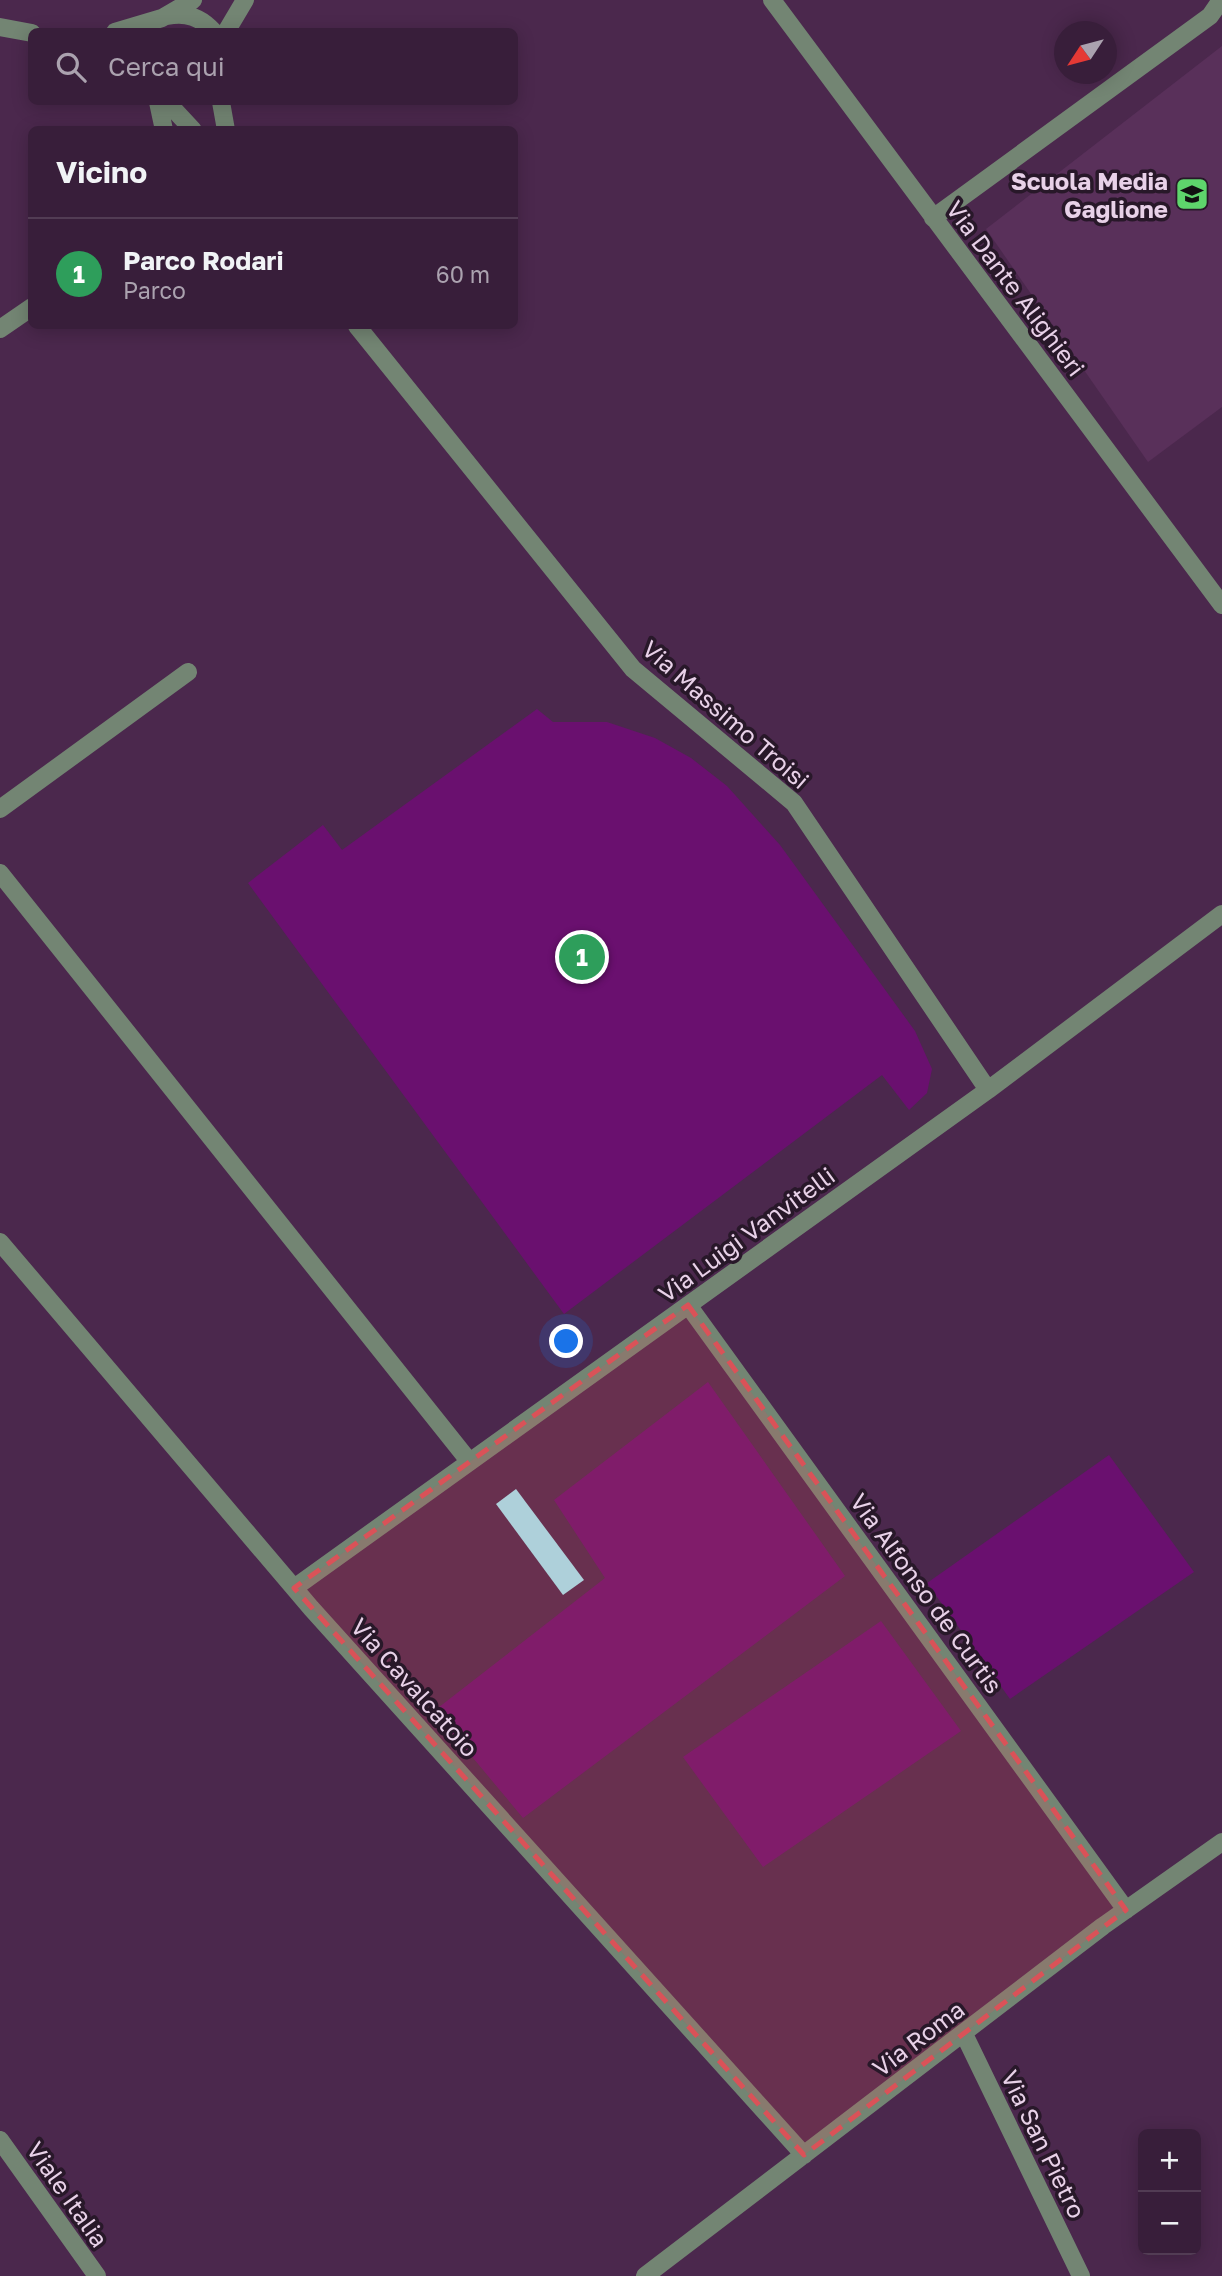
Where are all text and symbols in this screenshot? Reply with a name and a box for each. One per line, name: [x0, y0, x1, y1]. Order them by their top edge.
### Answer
north arrow: [1054, 21, 1117, 84]
search box: [28, 28, 518, 105]
icon: search: [52, 48, 90, 86]
text: Cerca qui: [108, 51, 225, 82]
text: Vicino: [56, 154, 147, 190]
place label: Scuola Media Gaglione: [1011, 166, 1168, 223]
school or university icon: Scuola Media Gaglione: [1173, 175, 1211, 213]
street label: Via Dante Alighieri: [941, 195, 1091, 381]
text: Parco Rodari: [123, 245, 284, 276]
text: 1: [73, 260, 85, 288]
text: 60 m: [436, 260, 490, 288]
text: Parco: [123, 276, 186, 304]
street label: Via Massimo Troisi: [637, 634, 815, 794]
pin: 1: [559, 931, 605, 983]
street label: Via Luigi Vanvitelli: [652, 1160, 840, 1308]
your location: [549, 1324, 583, 1358]
street label: Via Alfonso de Curtis: [845, 1487, 1009, 1699]
street label: Via Cavalcatoio: [345, 1612, 485, 1762]
street label: Via Roma: [866, 1994, 970, 2082]
street label: Via San Pietro: [996, 2065, 1092, 2223]
map controls: [1138, 2129, 1201, 2255]
button: +: [1138, 2129, 1201, 2192]
street label: Viale Italia: [21, 2136, 115, 2252]
button: −: [1138, 2192, 1201, 2255]

